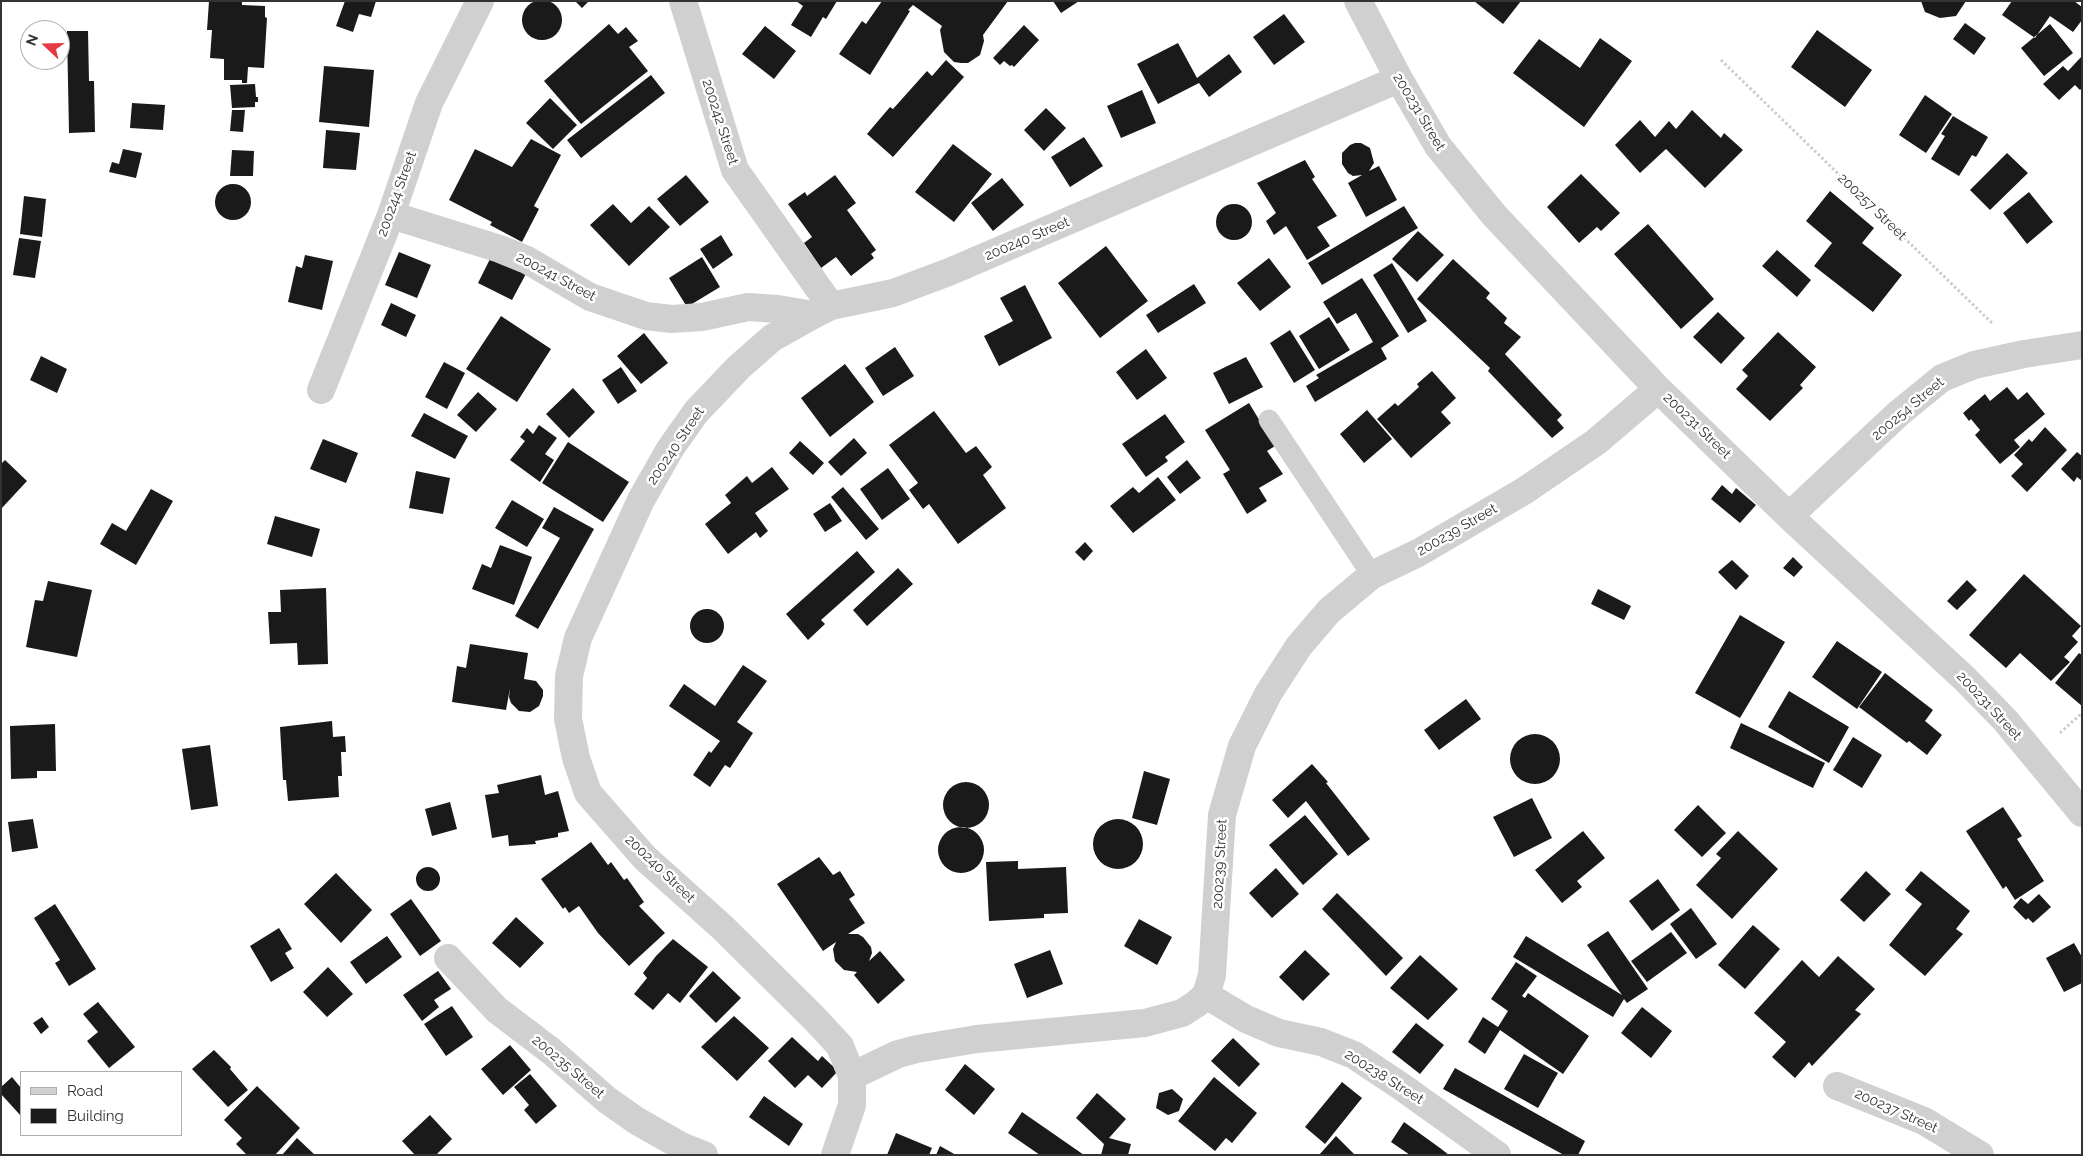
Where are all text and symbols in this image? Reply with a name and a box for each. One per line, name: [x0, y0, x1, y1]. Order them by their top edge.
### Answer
north arrow: [20, 20, 70, 70]
text: N: [23, 32, 41, 48]
street label: 200231 Street: [1389, 70, 1449, 154]
street label: 200242 Street: [698, 77, 742, 167]
street label: 200244 Street: [374, 149, 420, 239]
street label: 200257 Street: [1834, 170, 1910, 244]
street label: 200240 Street: [982, 214, 1072, 264]
street label: 200241 Street: [513, 249, 599, 305]
street label: 200254 Street: [1868, 374, 1948, 444]
street label: 200231 Street: [1660, 390, 1734, 462]
street label: 200240 Street: [644, 404, 708, 488]
street label: 200239 Street: [1414, 500, 1500, 560]
street label: 200231 Street: [1953, 668, 2025, 744]
street label: 200239 Street: [1209, 819, 1231, 909]
street label: 200240 Street: [622, 832, 698, 906]
street label: 200235 Street: [528, 1032, 608, 1102]
street label: 200238 Street: [1341, 1046, 1427, 1108]
legend: [20, 1071, 182, 1136]
text: Road: [67, 1082, 103, 1100]
street label: 200237 Street: [1852, 1085, 1940, 1137]
text: Building: [67, 1107, 124, 1125]

